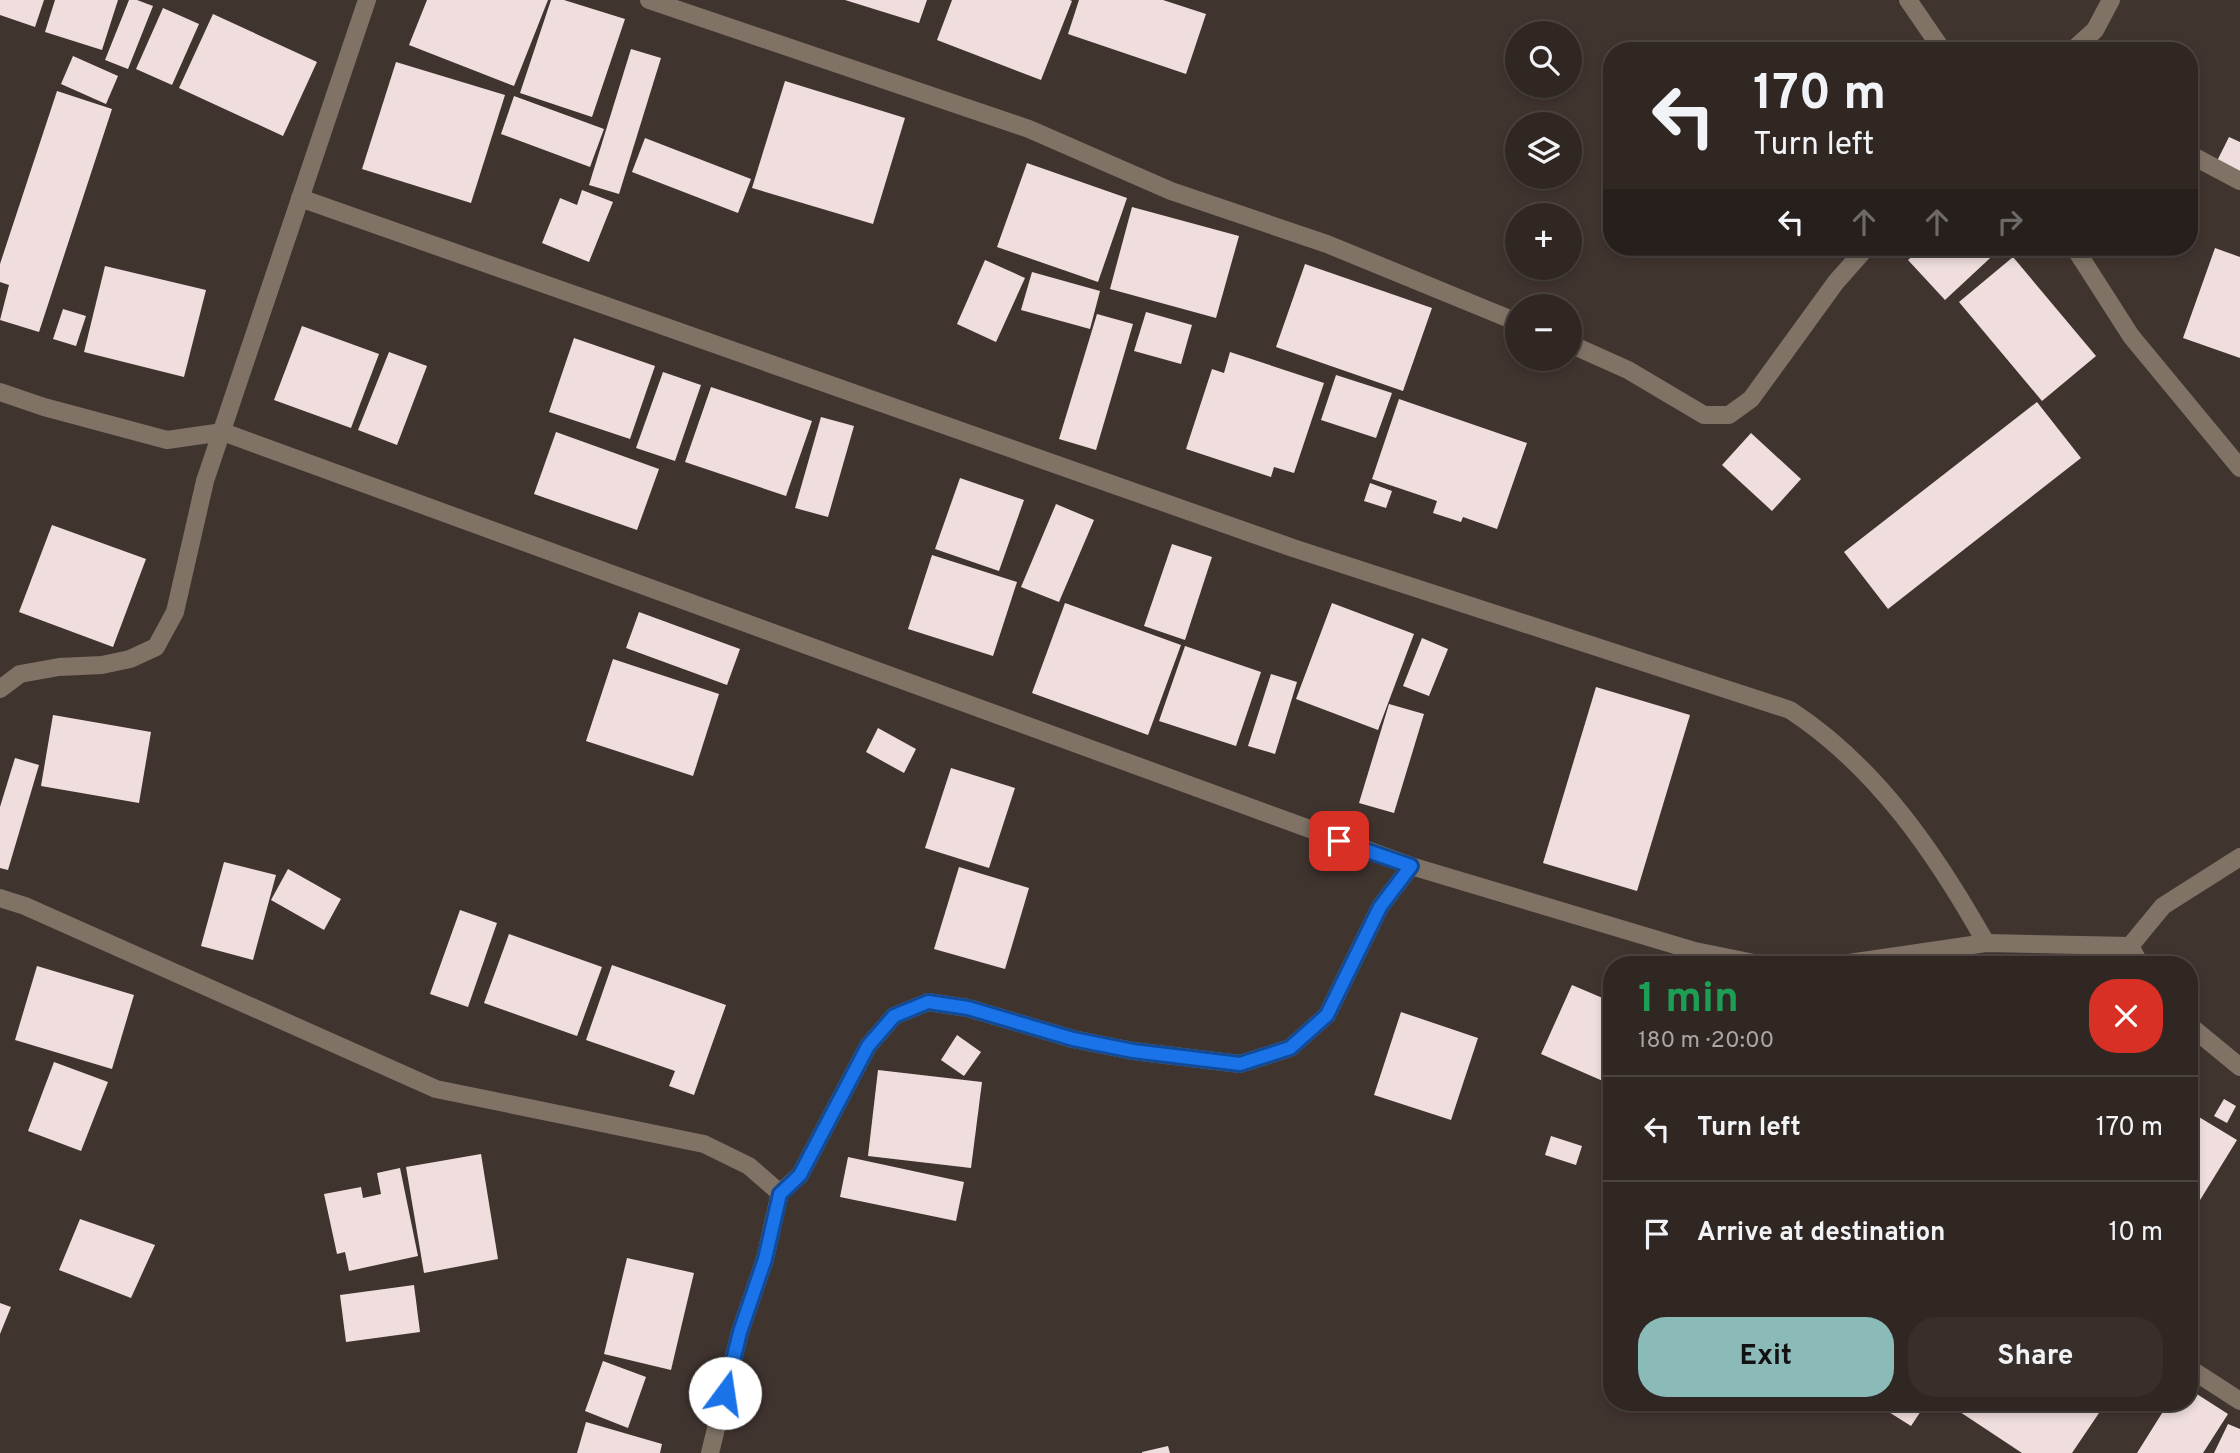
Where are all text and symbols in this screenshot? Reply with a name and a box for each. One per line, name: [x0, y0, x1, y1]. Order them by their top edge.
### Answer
map controls: [1505, 21, 1582, 371]
button: search: [1505, 21, 1582, 98]
text: 170 m: [1753, 65, 1886, 127]
icon: left: [1638, 70, 1729, 161]
button: layers: [1505, 112, 1582, 189]
text: Turn left: [1753, 126, 1874, 166]
button: +: [1505, 203, 1582, 280]
icon: left: [1772, 203, 1810, 241]
icon: ahead: [1845, 203, 1883, 241]
icon: ahead: [1918, 203, 1956, 241]
icon: right: [1991, 203, 2029, 241]
button: −: [1505, 294, 1582, 371]
pin: [1309, 811, 1369, 871]
icon: arrive: [1320, 822, 1358, 860]
text: 1 min: [1638, 974, 1739, 1027]
button: close: [2089, 979, 2163, 1053]
text: 180 m · 20:00: [1638, 1027, 1774, 1056]
icon: left: [1638, 1110, 1676, 1148]
text: Turn left: [1697, 1112, 1801, 1145]
text: 170 m: [2096, 1112, 2163, 1145]
icon: arrive: [1638, 1215, 1676, 1253]
text: Arrive at destination: [1697, 1217, 1945, 1250]
text: 10 m: [2108, 1217, 2163, 1250]
button: Exit: [1638, 1317, 1894, 1397]
button: Share: [1908, 1317, 2163, 1397]
position arrow: [688, 1356, 762, 1430]

